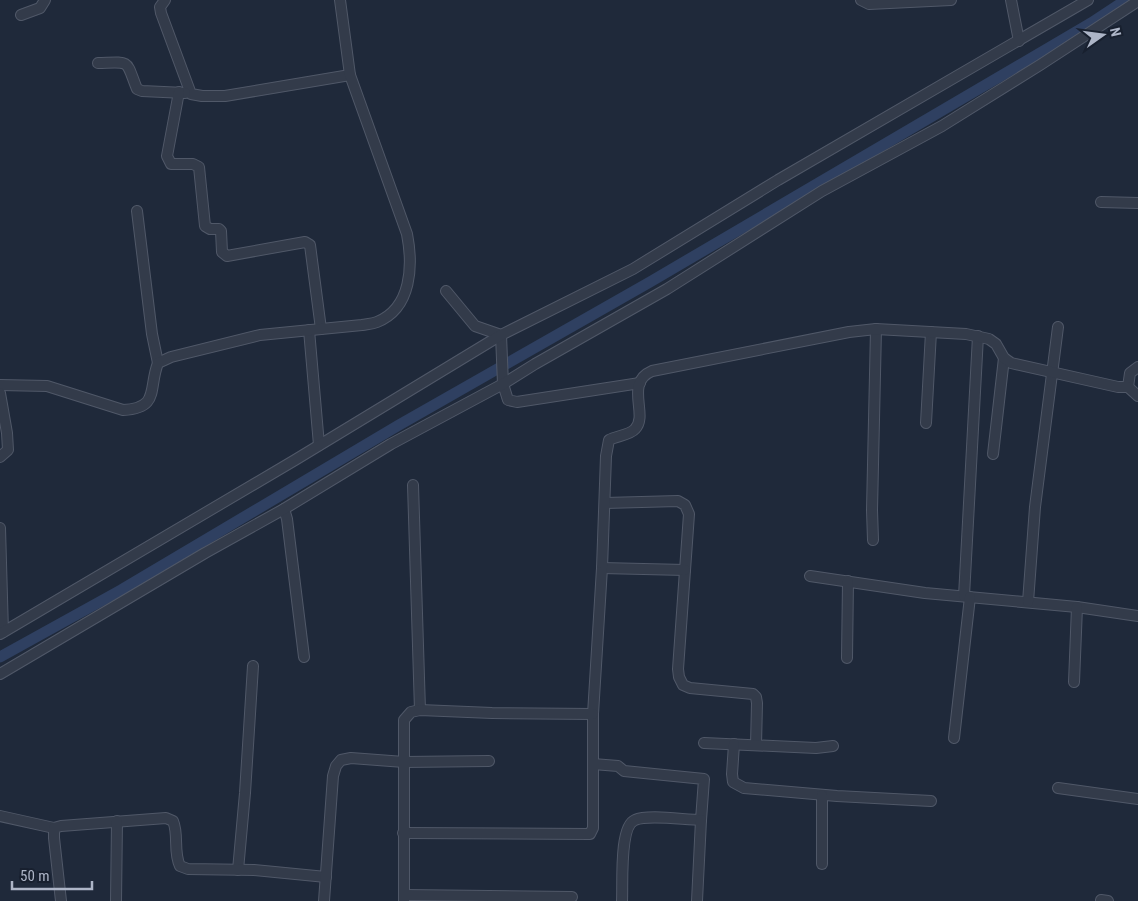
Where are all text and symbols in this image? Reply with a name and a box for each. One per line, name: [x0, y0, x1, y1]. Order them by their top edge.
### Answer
north arrow: [1078, 10, 1128, 60]
text: N: [1107, 26, 1124, 38]
scale bar: [12, 858, 92, 890]
text: 50 m: [20, 867, 50, 885]

